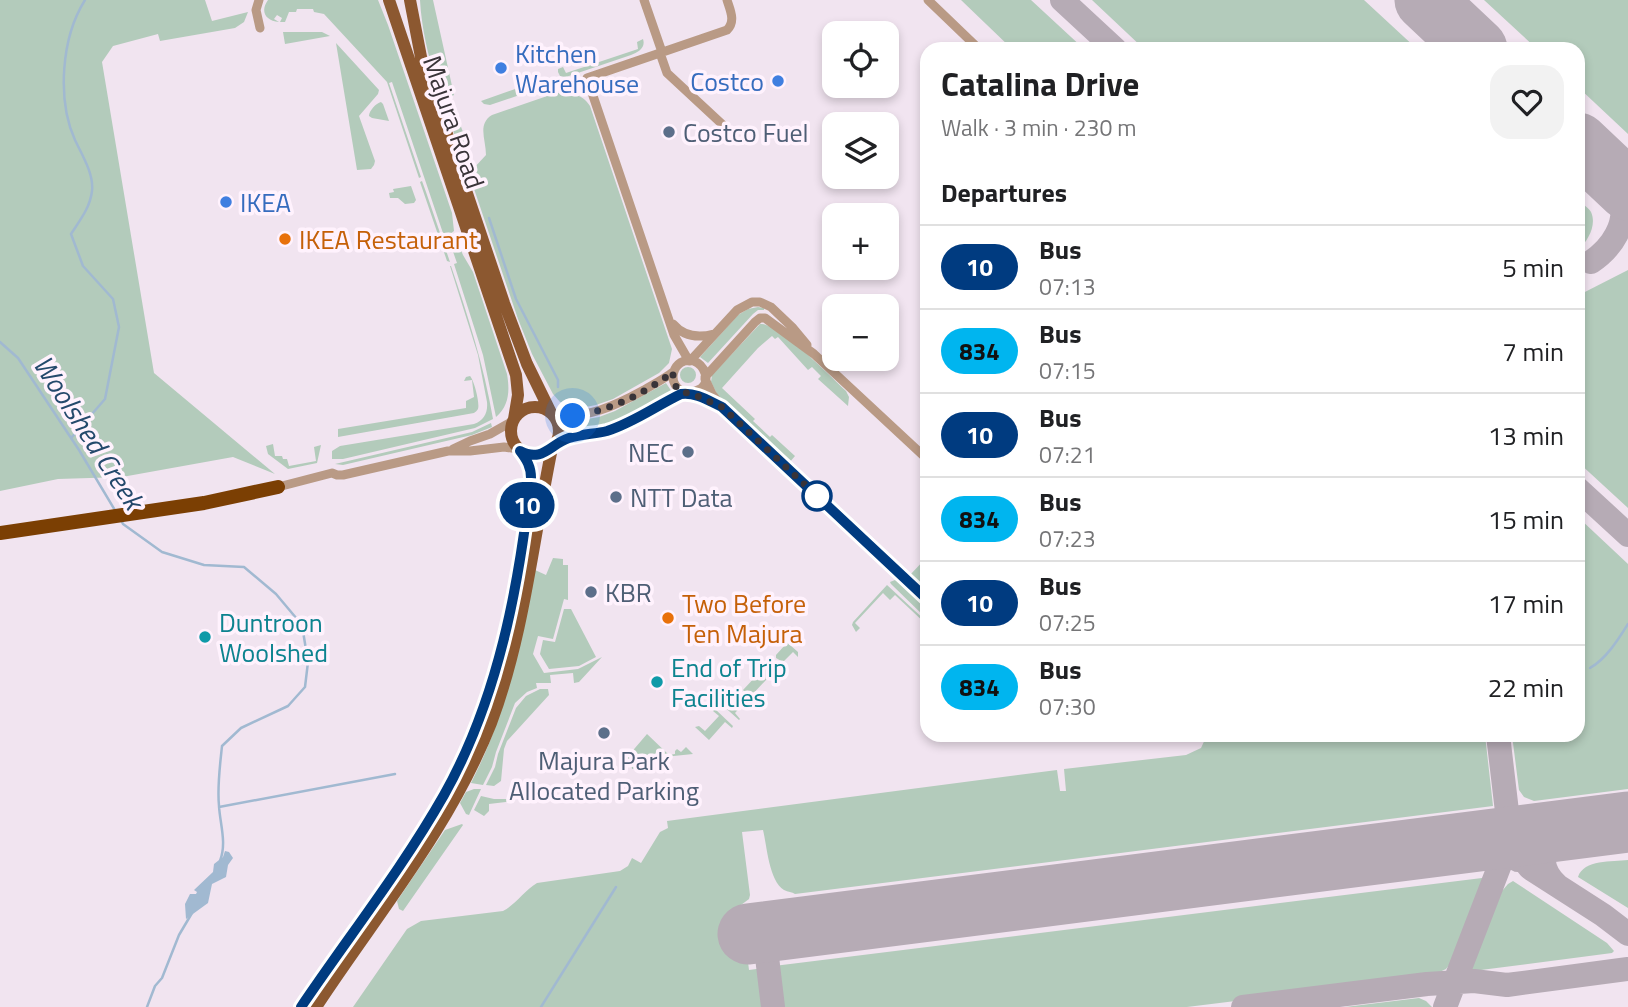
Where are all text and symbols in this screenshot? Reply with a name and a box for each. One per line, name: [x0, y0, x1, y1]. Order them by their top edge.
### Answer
map controls: [822, 21, 899, 371]
button: locate: [822, 21, 899, 98]
place label: Kitchen Warehouse: [515, 34, 639, 103]
street label: Majura Road: [413, 50, 495, 194]
text: Catalina Drive: [941, 59, 1139, 109]
marker: Kitchen Warehouse: [493, 60, 509, 76]
place label: Costco: [690, 62, 764, 101]
button: heart: [1490, 65, 1564, 139]
marker: Costco: [770, 73, 786, 89]
text: Walk · 3 min · 230 m: [941, 110, 1137, 145]
button: layers: [822, 112, 899, 189]
place label: Costco Fuel: [683, 113, 809, 152]
marker: Costco Fuel: [661, 124, 677, 140]
text: Departures: [941, 173, 1067, 212]
place label: IKEA: [240, 183, 291, 222]
marker: IKEA: [218, 194, 234, 210]
button: +: [822, 203, 899, 280]
place label: IKEA Restaurant: [299, 220, 478, 259]
text: Bus: [1039, 230, 1081, 269]
marker: IKEA Restaurant: [277, 231, 293, 247]
text: 5 min: [1502, 248, 1564, 287]
text: 10: [966, 249, 993, 285]
text: 07:13: [1039, 269, 1096, 304]
button: −: [822, 294, 899, 371]
text: Bus: [1039, 314, 1081, 353]
text: 7 min: [1502, 332, 1564, 371]
text: 834: [959, 333, 1000, 369]
water label: Woolshed Creek: [23, 346, 157, 521]
text: 07:15: [1039, 353, 1096, 388]
your location: [555, 398, 590, 433]
text: Bus: [1039, 398, 1081, 437]
text: 13 min: [1488, 416, 1564, 455]
text: 10: [966, 417, 993, 453]
place label: NEC: [628, 433, 674, 472]
text: 07:21: [1039, 437, 1096, 472]
marker: NEC: [680, 444, 696, 460]
place label: NTT Data: [630, 478, 733, 517]
unlabelled marker: [802, 481, 832, 511]
line badge: 10: [496, 482, 558, 528]
text: Bus: [1039, 482, 1081, 521]
text: 10: [514, 487, 540, 523]
marker: NTT Data: [608, 489, 624, 505]
text: 15 min: [1488, 500, 1564, 539]
text: 834: [959, 501, 1000, 537]
text: 07:23: [1039, 521, 1096, 556]
text: Bus: [1039, 566, 1081, 605]
place label: KBR: [605, 573, 652, 612]
marker: KBR: [583, 584, 599, 600]
place label: Two Before Ten Majura: [682, 584, 806, 653]
text: 17 min: [1488, 584, 1564, 623]
text: 10: [966, 585, 993, 621]
place label: Duntroon Woolshed: [219, 603, 328, 672]
text: 07:25: [1039, 605, 1096, 640]
marker: Two Before Ten Majura: [660, 610, 676, 626]
marker: Duntroon Woolshed: [197, 629, 213, 645]
place label: End of Trip Facilities: [671, 648, 787, 717]
text: Bus: [1039, 650, 1081, 689]
text: 22 min: [1488, 668, 1564, 707]
text: 834: [959, 669, 1000, 705]
marker: End of Trip Facilities: [649, 674, 665, 690]
text: 07:30: [1039, 689, 1096, 724]
marker: Majura Park Allocated Parking: [596, 725, 612, 741]
place label: Majura Park Allocated Parking: [509, 741, 699, 810]

